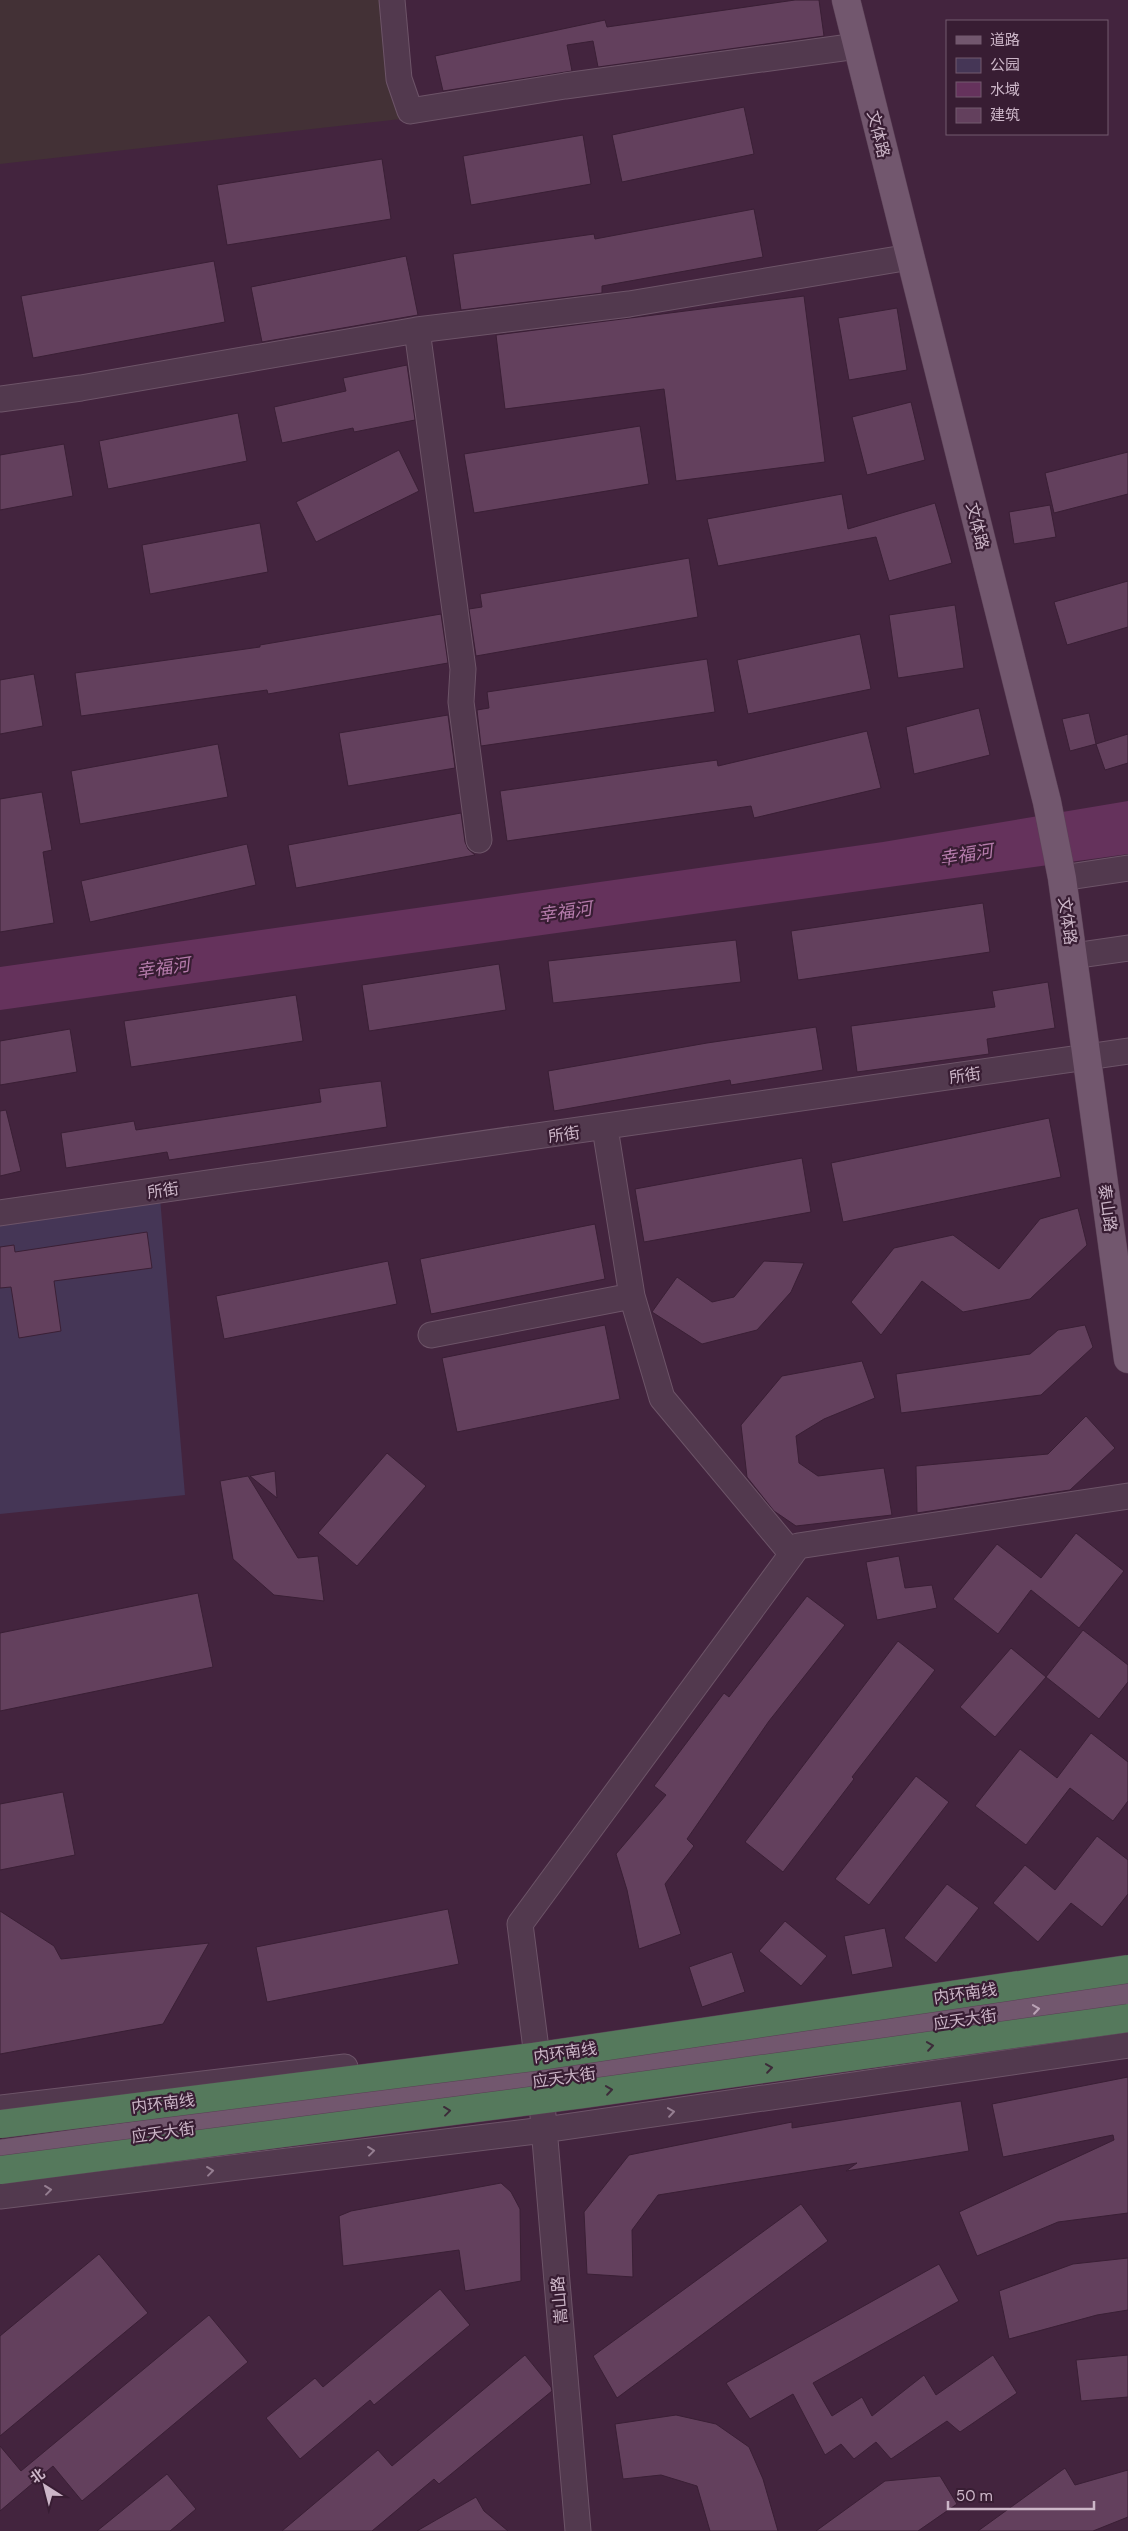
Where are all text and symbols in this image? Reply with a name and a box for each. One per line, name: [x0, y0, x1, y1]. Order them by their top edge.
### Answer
legend: [946, 20, 1108, 135]
text: 道路: [990, 30, 1020, 50]
text: 公园: [990, 55, 1020, 75]
text: 水域: [990, 80, 1020, 100]
text: 建筑: [990, 105, 1020, 125]
street label: 文体路: [863, 108, 895, 160]
street label: 文体路: [962, 500, 994, 552]
water label: 幸福河: [937, 838, 998, 871]
water label: 幸福河: [537, 896, 596, 928]
street label: 文体路: [1054, 896, 1081, 946]
water label: 幸福河: [135, 952, 194, 984]
street label: 所街: [948, 1063, 982, 1088]
street label: 所街: [547, 1122, 581, 1147]
street label: 所街: [146, 1178, 180, 1203]
street label: 泰山路: [1094, 1183, 1121, 1233]
street label: 内环南线: [932, 1979, 998, 2008]
one-way arrow: [1032, 2004, 1040, 2015]
street label: 应天大街: [932, 2005, 998, 2034]
street label: 内环南线: [532, 2038, 598, 2067]
one-way arrow: [926, 2041, 935, 2051]
street label: 应天大街: [531, 2063, 597, 2092]
one-way arrow: [766, 2063, 774, 2074]
one-way arrow: [605, 2085, 613, 2096]
street label: 内环南线: [130, 2089, 196, 2118]
one-way arrow: [444, 2106, 452, 2117]
one-way arrow: [667, 2107, 675, 2117]
street label: 应天大街: [130, 2118, 196, 2147]
one-way arrow: [367, 2146, 375, 2157]
one-way arrow: [206, 2166, 214, 2177]
one-way arrow: [45, 2185, 53, 2196]
street label: 嵩山路: [547, 2275, 572, 2325]
north arrow: [20, 2461, 70, 2511]
text: 北: [26, 2464, 48, 2487]
scale bar: [948, 2478, 1094, 2510]
text: 50 m: [956, 2486, 993, 2506]

